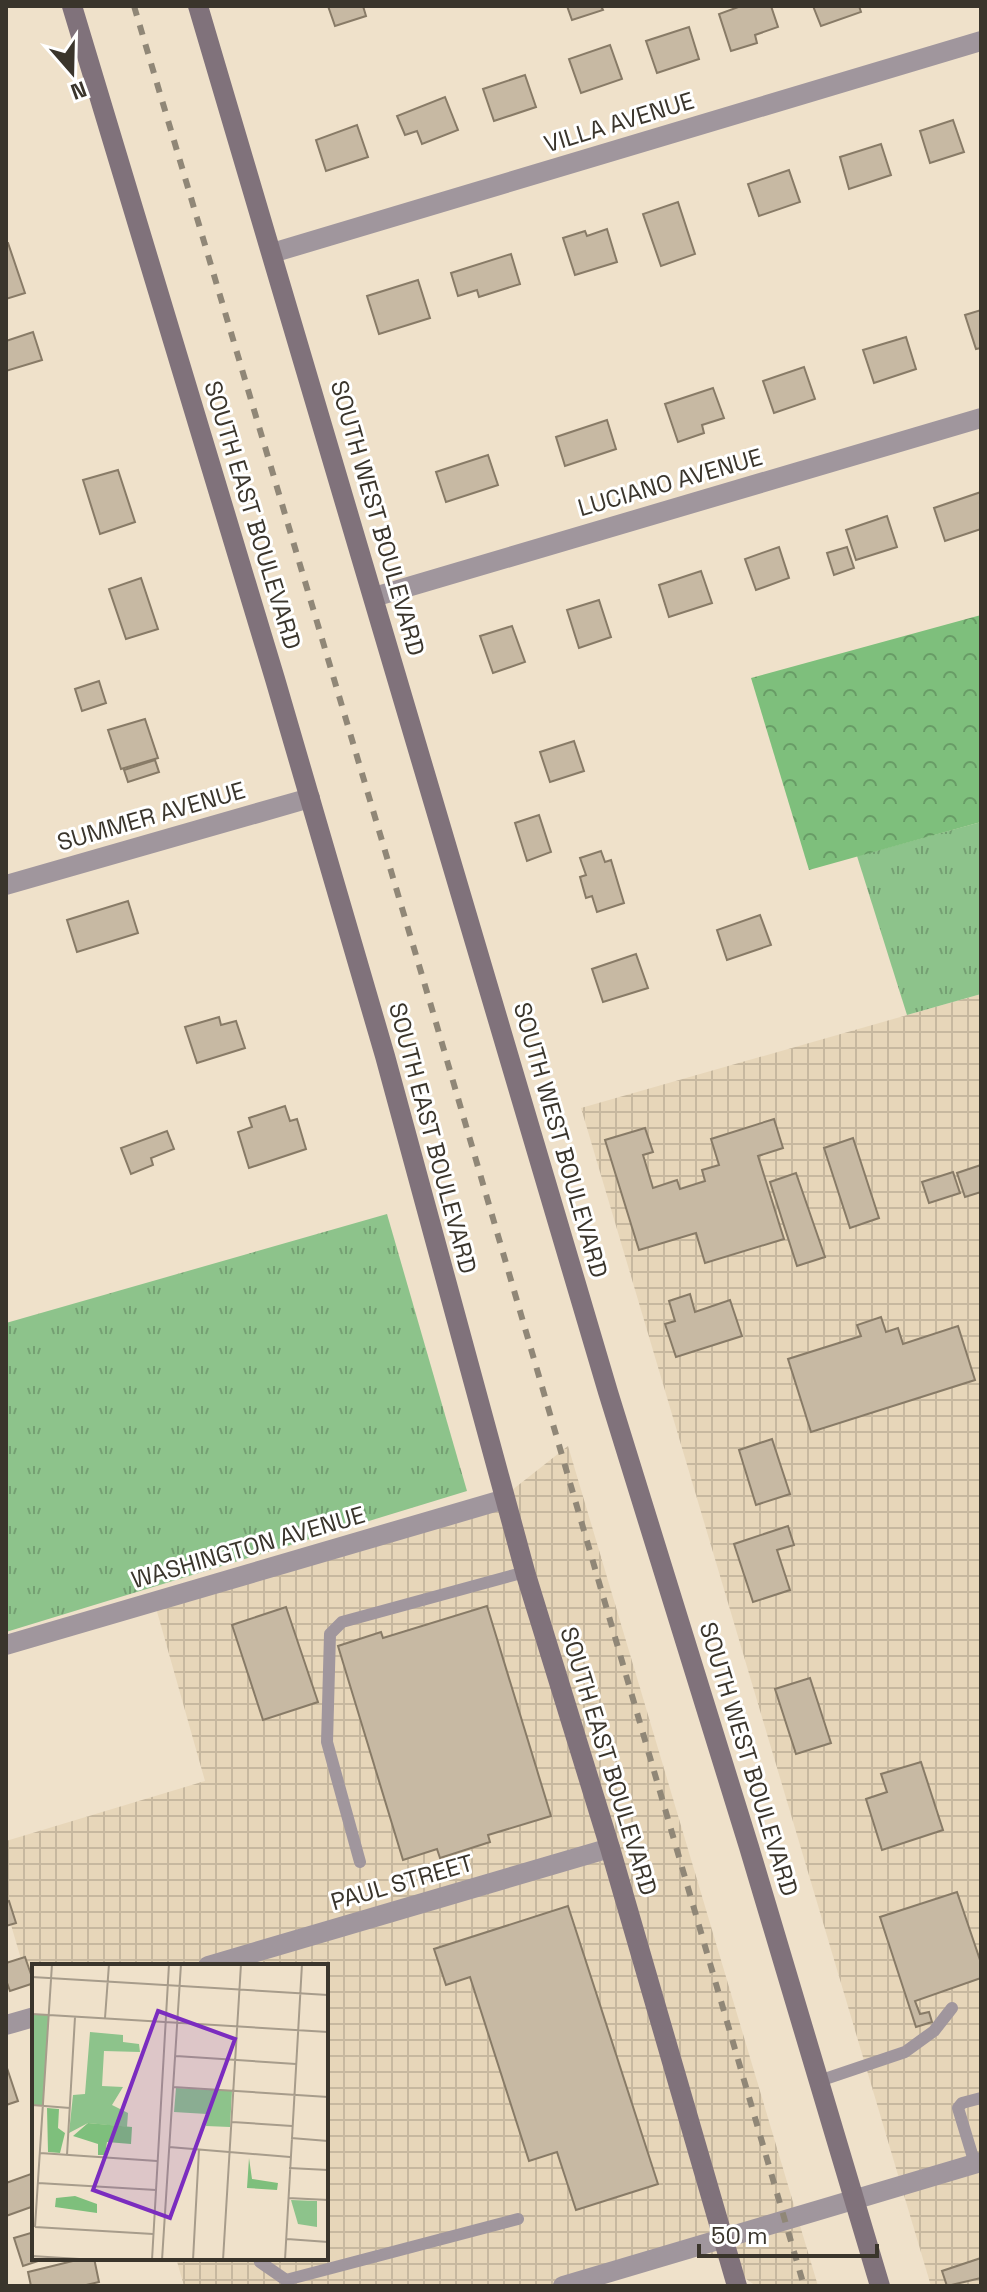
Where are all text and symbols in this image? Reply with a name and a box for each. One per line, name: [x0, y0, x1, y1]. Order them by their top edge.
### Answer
north arrow: [32, 32, 112, 112]
text: N: [67, 75, 91, 106]
street label: VILLA AVENUE: [540, 84, 698, 160]
street label: SOUTH EAST BOULEVARD: [197, 377, 309, 653]
street label: SOUTH WEST BOULEVARD: [324, 377, 432, 659]
street label: LUCIANO AVENUE: [574, 441, 766, 523]
street label: SUMMER AVENUE: [53, 774, 249, 858]
street label: SOUTH EAST BOULEVARD: [382, 999, 484, 1277]
street label: SOUTH WEST BOULEVARD: [507, 999, 615, 1281]
street label: WASHINGTON AVENUE: [128, 1499, 368, 1595]
street label: SOUTH WEST BOULEVARD: [693, 1618, 805, 1900]
street label: SOUTH EAST BOULEVARD: [553, 1623, 665, 1899]
street label: PAUL STREET: [327, 1847, 477, 1917]
inset map: [32, 1964, 328, 2260]
scale bar: [699, 2208, 877, 2258]
text: 50 m: [711, 2220, 768, 2251]

